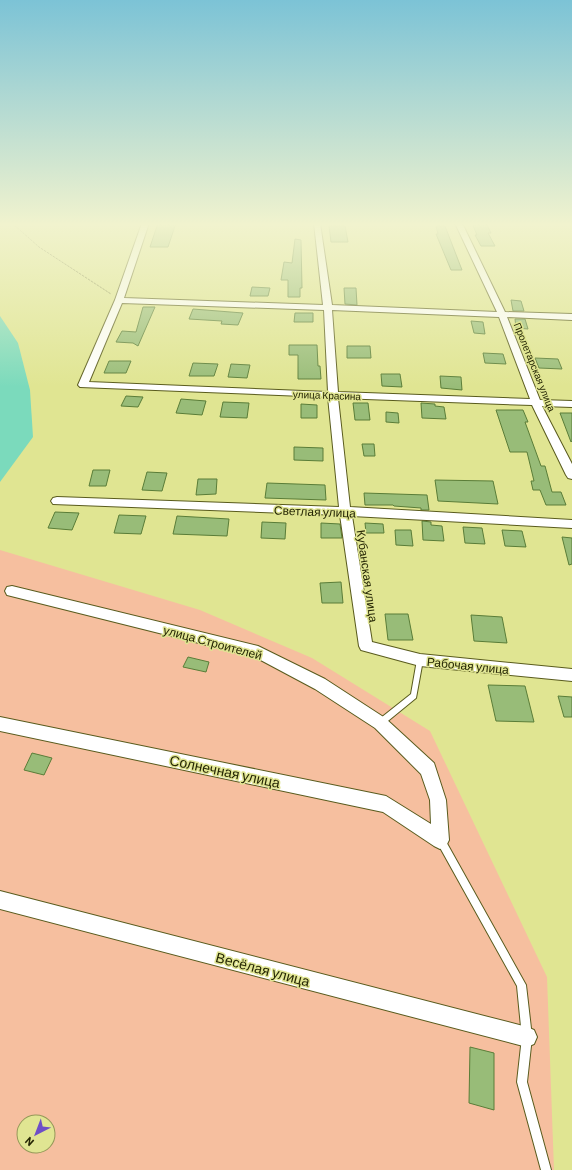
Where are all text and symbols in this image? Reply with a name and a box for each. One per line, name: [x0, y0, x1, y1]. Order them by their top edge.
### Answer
street label: Пролетарская улица: [512, 321, 558, 414]
street label: улица Красина: [293, 388, 362, 402]
street label: Светлая улица: [274, 503, 357, 520]
street label: Кубанская улица: [354, 529, 381, 624]
street label: улица Строителей: [162, 622, 264, 663]
street label: Рабочая улица: [426, 654, 510, 677]
street label: Солнечная улица: [168, 751, 282, 791]
street label: Весёлая улица: [214, 948, 312, 990]
north arrow: [16, 1114, 56, 1154]
text: N: [22, 1135, 36, 1149]

